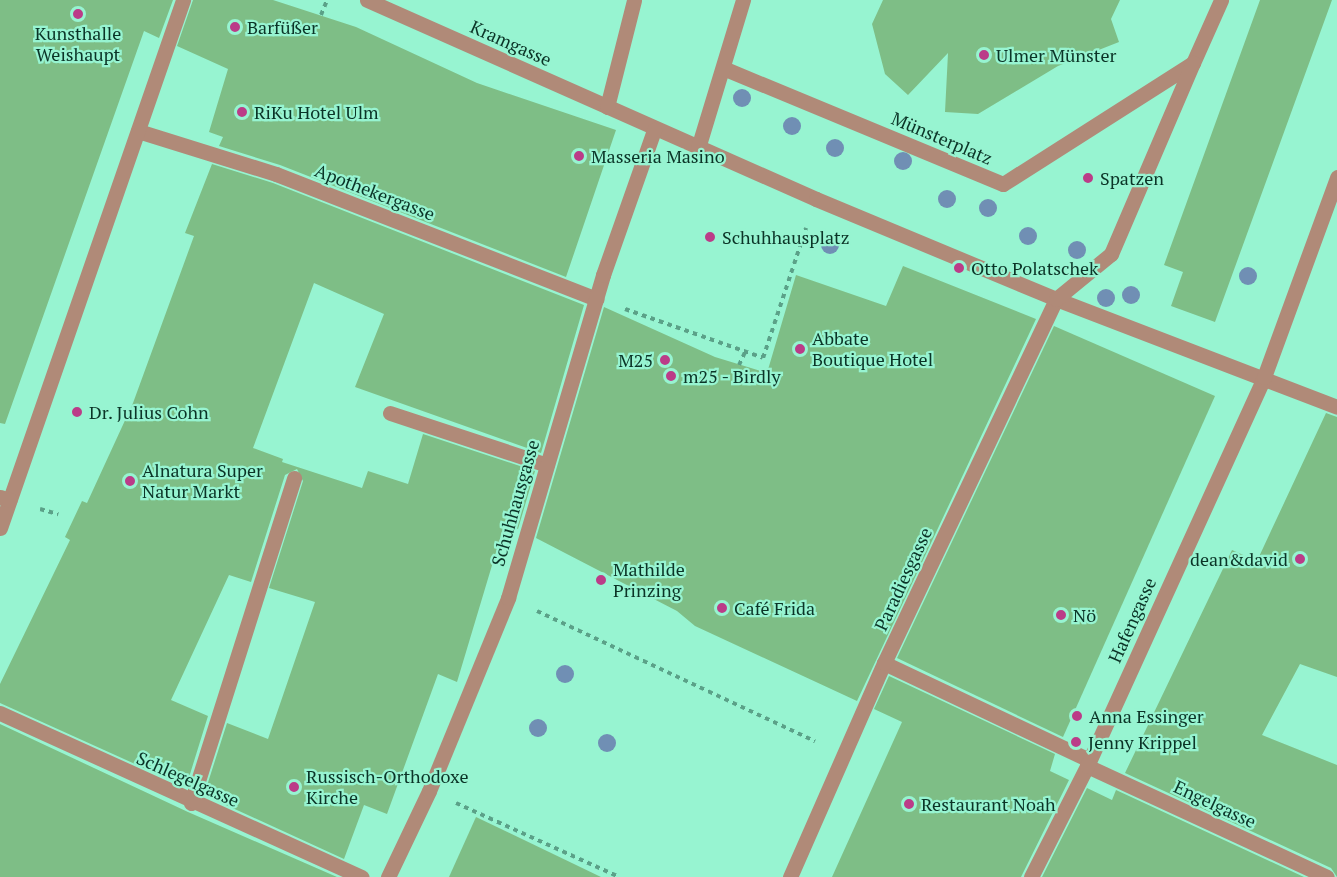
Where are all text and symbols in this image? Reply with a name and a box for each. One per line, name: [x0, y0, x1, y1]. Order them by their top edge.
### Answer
marker: Kunsthalle Weishaupt: [71, 7, 85, 21]
place label: Barfüßer: [247, 16, 318, 38]
street label: Kramgasse: [467, 16, 555, 70]
marker: Barfüßer: [228, 20, 242, 34]
place label: Kunsthalle Weishaupt: [35, 23, 121, 66]
place label: Ulmer Münster: [996, 44, 1116, 66]
marker: Ulmer Münster: [977, 48, 991, 62]
place label: RiKu Hotel Ulm: [254, 101, 379, 123]
marker: RiKu Hotel Ulm: [235, 105, 249, 119]
street label: Münsterplatz: [888, 107, 996, 169]
place label: Masseria Masino: [591, 145, 725, 167]
marker: Masseria Masino: [572, 149, 586, 163]
street label: Apothekergasse: [312, 159, 438, 225]
place label: Spatzen: [1100, 167, 1164, 189]
marker: Spatzen: [1081, 171, 1095, 185]
place label: Schuhhausplatz: [722, 226, 849, 248]
marker: Schuhhausplatz: [703, 230, 717, 244]
place label: Otto Polatschek: [971, 257, 1098, 279]
marker: Otto Polatschek: [952, 261, 966, 275]
place label: Abbate Boutique Hotel: [812, 328, 933, 370]
marker: Abbate Boutique Hotel: [793, 342, 807, 356]
place label: M25: [618, 349, 653, 371]
marker: M25: [658, 353, 672, 367]
place label: m25 - Birdly: [683, 365, 782, 387]
marker: m25 - Birdly: [664, 369, 678, 383]
place label: Dr. Julius Cohn: [89, 401, 210, 423]
marker: Dr. Julius Cohn: [70, 405, 84, 419]
street label: Schuhhausgasse: [487, 437, 543, 569]
place label: Alnatura Super Natur Markt: [142, 460, 263, 502]
marker: Alnatura Super Natur Markt: [123, 474, 137, 488]
street label: Paradiesgasse: [870, 524, 936, 634]
place label: dean&david: [1190, 548, 1288, 570]
marker: dean&david: [1293, 552, 1307, 566]
place label: Mathilde Prinzing: [613, 559, 685, 602]
marker: Mathilde Prinzing: [594, 573, 608, 587]
street label: Hafengasse: [1104, 574, 1160, 666]
place label: Café Frida: [734, 597, 815, 619]
marker: Café Frida: [715, 601, 729, 615]
place label: Nö: [1073, 604, 1096, 626]
marker: Nö: [1054, 608, 1068, 622]
place label: Anna Essinger: [1089, 705, 1204, 727]
marker: Anna Essinger: [1070, 709, 1084, 723]
place label: Jenny Krippel: [1088, 731, 1197, 753]
marker: Jenny Krippel: [1069, 735, 1083, 749]
street label: Schlegelgasse: [133, 747, 243, 811]
place label: Russisch-Orthodoxe Kirche: [306, 766, 469, 808]
street label: Engelgasse: [1170, 776, 1260, 832]
marker: Russisch-Orthodoxe Kirche: [287, 780, 301, 794]
place label: Restaurant Noah: [921, 793, 1056, 815]
marker: Restaurant Noah: [902, 797, 916, 811]

